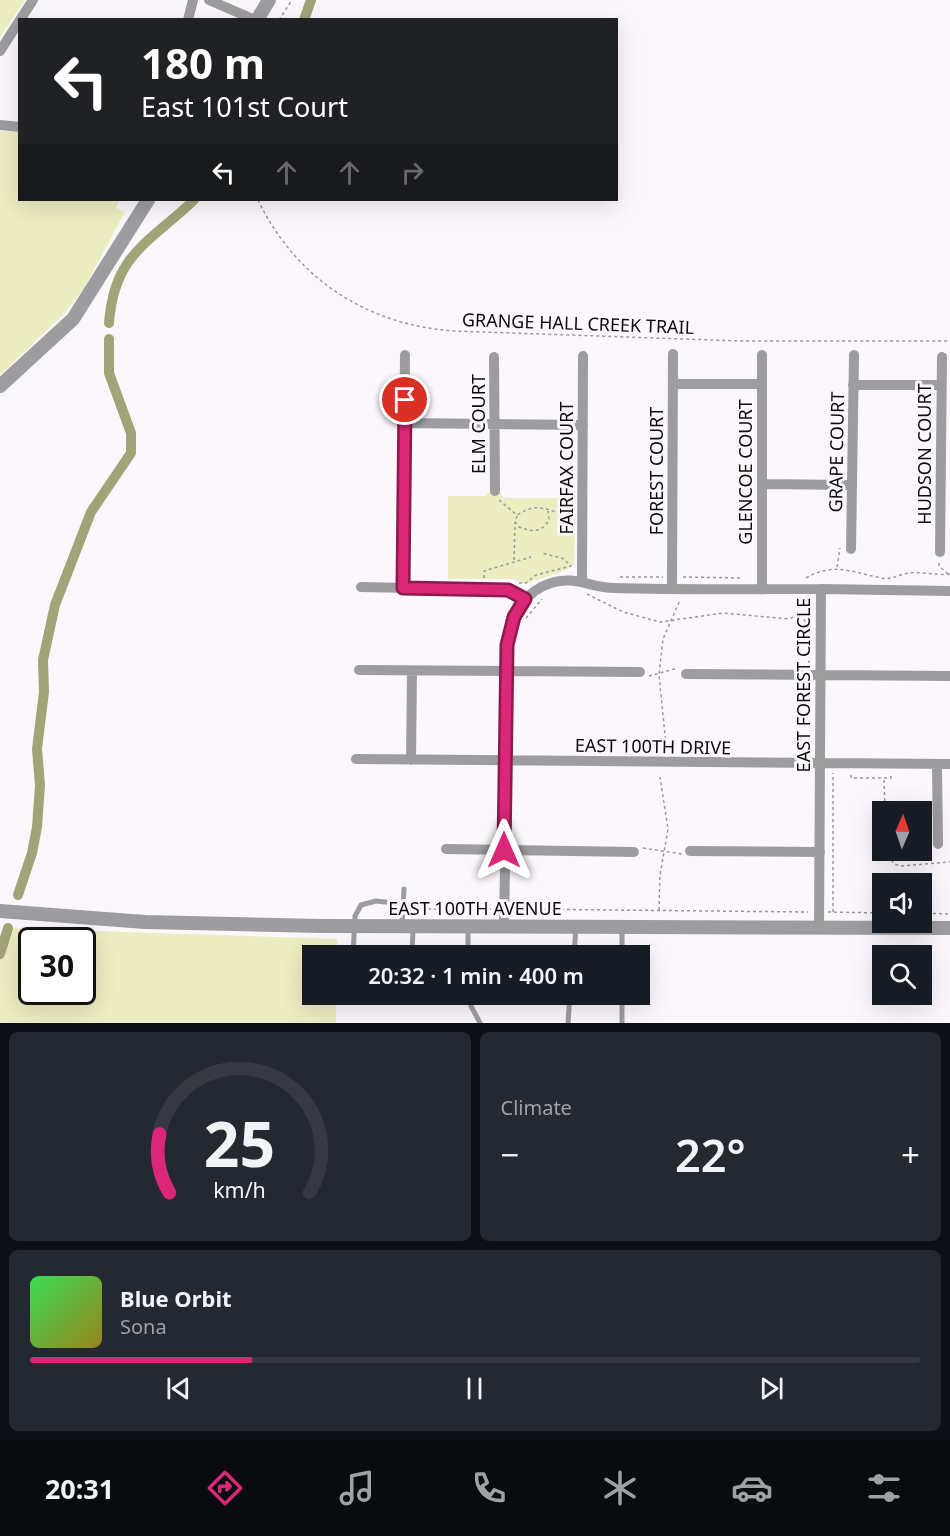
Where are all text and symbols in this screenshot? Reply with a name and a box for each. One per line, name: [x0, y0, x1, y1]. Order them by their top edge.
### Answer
text: 180 m: [141, 34, 265, 91]
icon: left: [42, 42, 120, 120]
text: East 101st Court: [141, 88, 348, 125]
icon: left: [207, 156, 240, 189]
icon: ahead: [270, 156, 303, 189]
icon: ahead: [333, 156, 366, 189]
icon: right: [396, 156, 429, 189]
street label: GRANGE HALL CREEK TRAIL: [461, 307, 695, 339]
pin: [379, 374, 430, 425]
street label: ELM COURT: [466, 374, 490, 474]
icon: arrive: [388, 383, 421, 416]
street label: HUDSON COURT: [912, 383, 936, 525]
street label: GRAPE COURT: [823, 391, 849, 513]
street label: GLENCOE COURT: [733, 399, 757, 545]
street label: FAIRFAX COURT: [554, 402, 578, 534]
street label: FOREST COURT: [644, 407, 668, 535]
street label: EAST FOREST CIRCLE: [791, 598, 815, 772]
street label: EAST 100TH DRIVE: [575, 733, 731, 759]
north arrow: [872, 801, 932, 861]
map controls: [872, 801, 932, 1005]
position arrow: [472, 818, 536, 882]
button: sound: [872, 873, 932, 933]
street label: EAST 100TH AVENUE: [388, 896, 562, 920]
speed limit sign: 30: [18, 927, 96, 1005]
button: search: [872, 945, 932, 1005]
text: 20:32 · 1 min · 400 m: [368, 960, 584, 990]
text: Climate: [501, 1094, 572, 1121]
text: 25: [204, 1100, 275, 1185]
text: 22°: [675, 1124, 746, 1185]
text: −: [501, 1132, 519, 1177]
text: +: [901, 1132, 920, 1177]
text: km/h: [213, 1176, 266, 1205]
text: Blue Orbit: [120, 1283, 232, 1313]
text: Sona: [120, 1313, 167, 1340]
icon: previous: [162, 1372, 195, 1405]
icon: pause: [458, 1372, 491, 1405]
icon: next: [755, 1372, 788, 1405]
icon: directions: [204, 1467, 246, 1509]
icon: music: [336, 1467, 378, 1509]
icon: phone: [468, 1467, 510, 1509]
icon: climate: [599, 1467, 641, 1509]
icon: car: [731, 1467, 773, 1509]
icon: filters: [863, 1467, 905, 1509]
text: 20:31: [45, 1470, 114, 1507]

